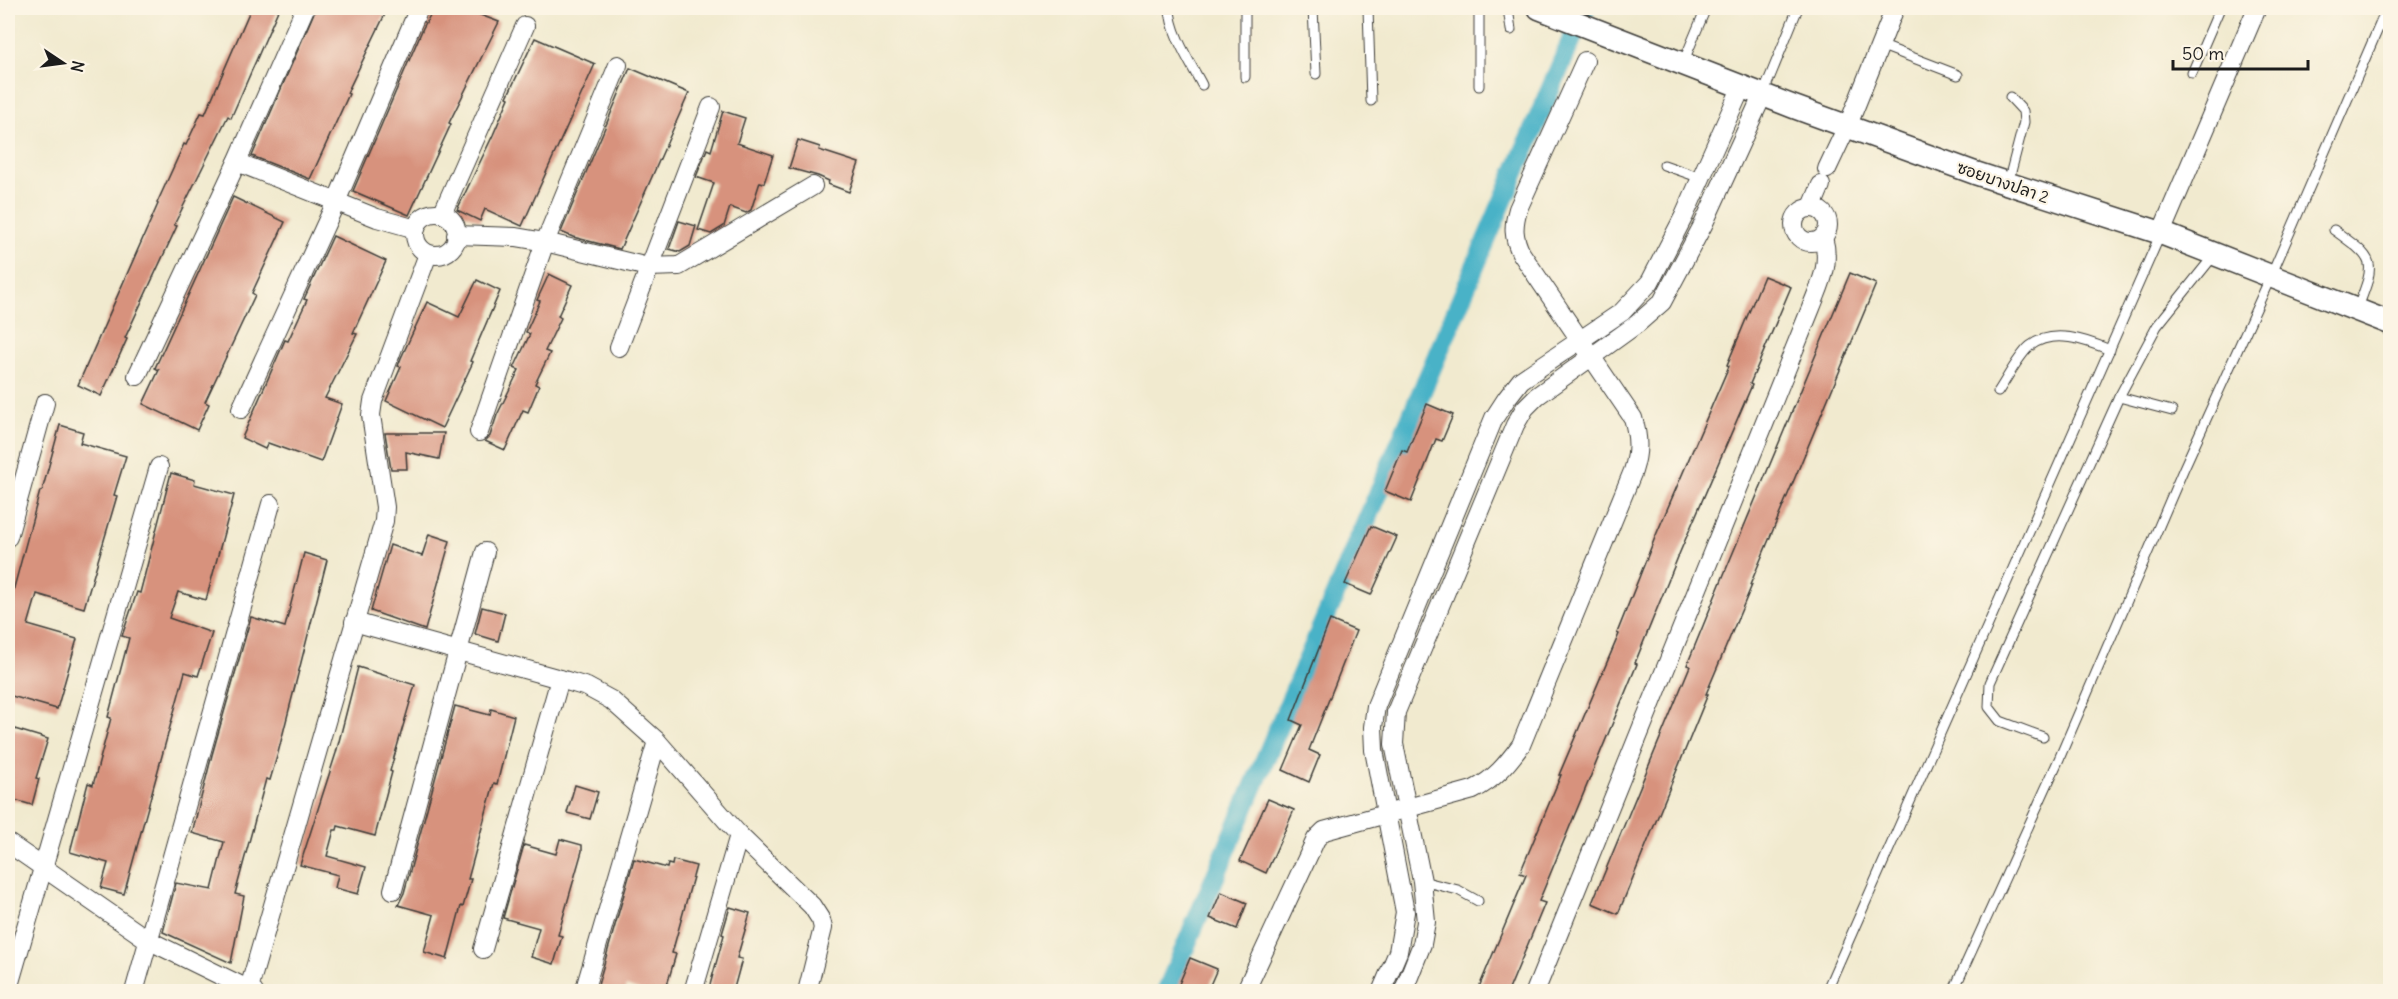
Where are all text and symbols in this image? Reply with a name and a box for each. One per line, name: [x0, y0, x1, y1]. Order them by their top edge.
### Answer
north arrow: [33, 33, 93, 93]
scale bar: [2173, 33, 2308, 71]
text: 50 m: [2182, 42, 2224, 65]
text: N: [67, 59, 89, 74]
street label: ซอยบางปลา 2: [1954, 157, 2052, 207]

